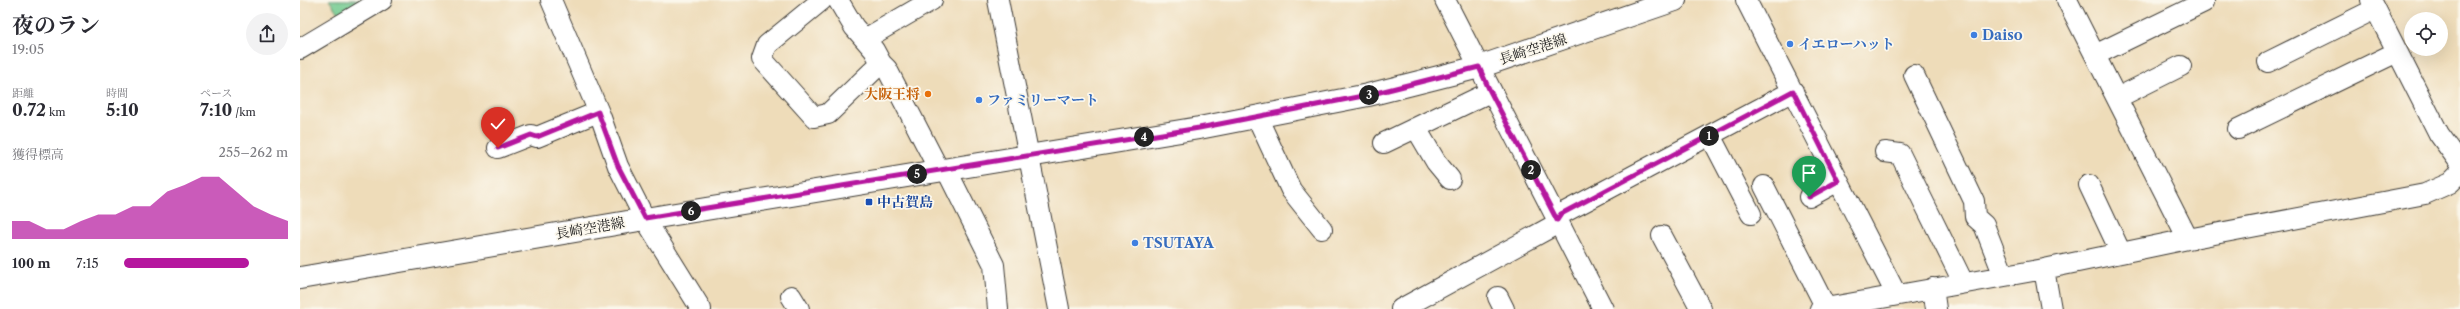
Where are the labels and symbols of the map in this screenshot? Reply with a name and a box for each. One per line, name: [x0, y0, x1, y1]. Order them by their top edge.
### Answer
place label: Daiso: [1982, 26, 2023, 44]
street label: 長崎空港線: [1497, 30, 1569, 68]
marker: Daiso: [1969, 30, 1979, 40]
place label: イエローハット: [1798, 35, 1895, 53]
marker: イエローハット: [1785, 39, 1795, 49]
place label: 大阪王将: [864, 85, 920, 103]
pin: 3: [1359, 85, 1379, 105]
marker: 大阪王将: [923, 89, 933, 99]
place label: ファミリーマート: [987, 91, 1099, 109]
marker: ファミリーマート: [974, 95, 984, 105]
pin: [481, 107, 515, 148]
pin: 1: [1699, 126, 1719, 146]
pin: 4: [1134, 127, 1154, 147]
pin: [1792, 156, 1826, 197]
pin: 2: [1521, 160, 1541, 180]
pin: 5: [907, 164, 927, 184]
place label: 中古賀島: [877, 193, 933, 211]
marker: 中古賀島: [864, 197, 874, 207]
pin: 6: [681, 201, 701, 221]
street label: 長崎空港線: [554, 213, 626, 243]
place label: TSUTAYA: [1143, 234, 1215, 252]
marker: TSUTAYA: [1130, 238, 1140, 248]

